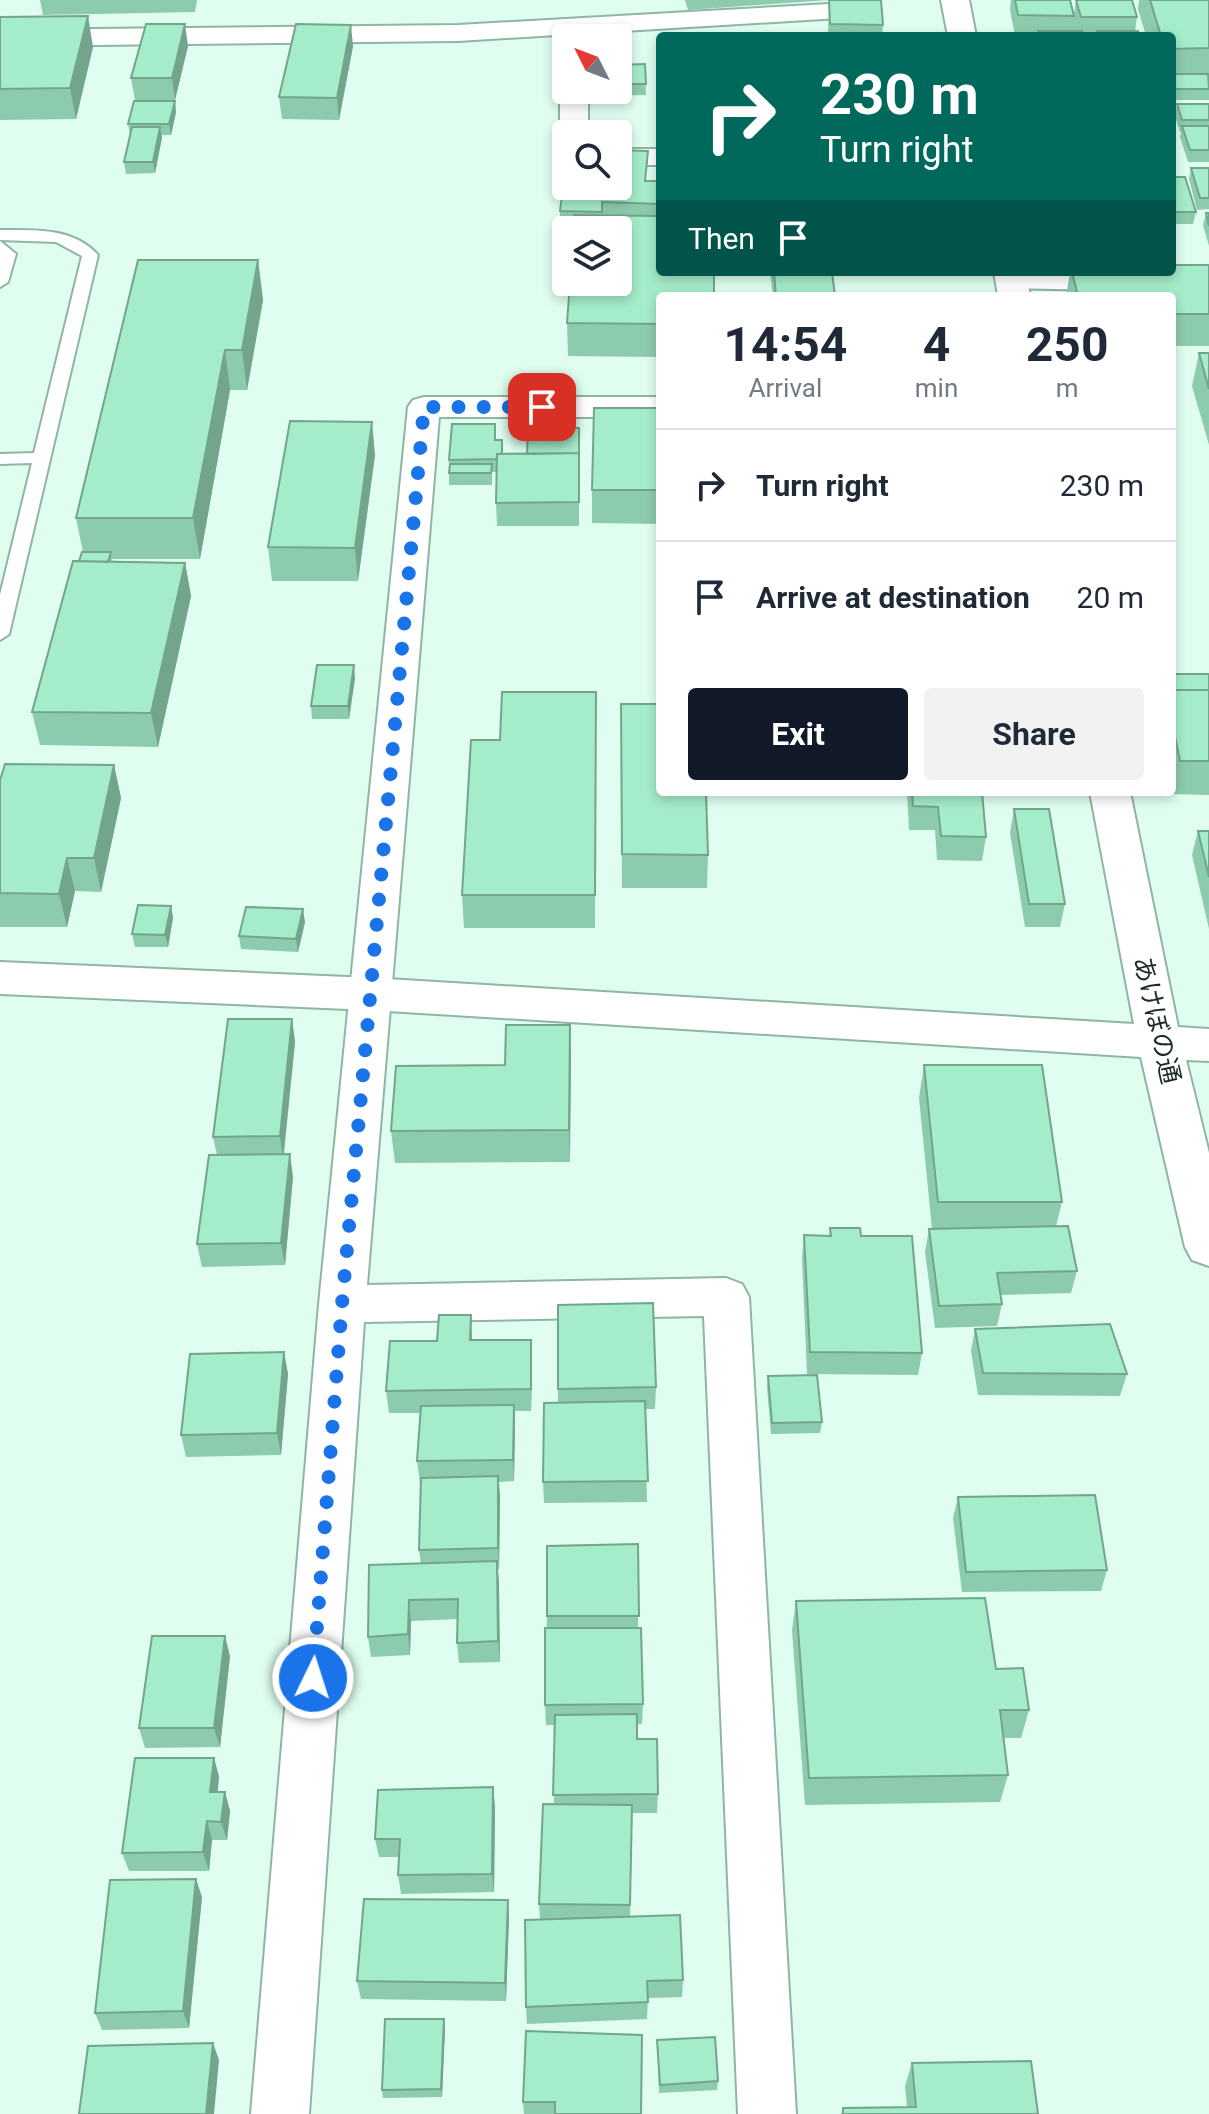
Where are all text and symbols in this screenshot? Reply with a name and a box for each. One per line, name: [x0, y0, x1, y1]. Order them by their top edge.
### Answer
north arrow: [552, 24, 632, 104]
map controls: [552, 24, 632, 296]
text: 230 m: [820, 62, 979, 128]
icon: right: [688, 64, 792, 168]
button: search: [552, 120, 632, 200]
text: Turn right: [820, 129, 973, 171]
button: layers: [552, 216, 632, 296]
icon: arrive: [771, 216, 815, 260]
text: Then: [688, 221, 755, 256]
text: 14:54: [724, 316, 847, 373]
text: 4: [923, 316, 950, 373]
text: 250: [1026, 316, 1108, 373]
pin: [508, 373, 576, 441]
text: Arrival: [749, 373, 822, 403]
text: min: [915, 373, 958, 403]
text: m: [1056, 373, 1079, 403]
icon: arrive: [520, 385, 564, 429]
icon: right: [688, 463, 732, 507]
text: Turn right: [756, 468, 889, 503]
text: 230 m: [1060, 468, 1144, 503]
icon: arrive: [688, 575, 732, 619]
text: Arrive at destination: [756, 580, 1030, 615]
text: 20 m: [1077, 580, 1144, 615]
button: Exit: [688, 688, 908, 780]
button: Share: [924, 688, 1144, 780]
street label: あけぼの通: [1128, 953, 1186, 1087]
position arrow: [271, 1636, 355, 1720]

